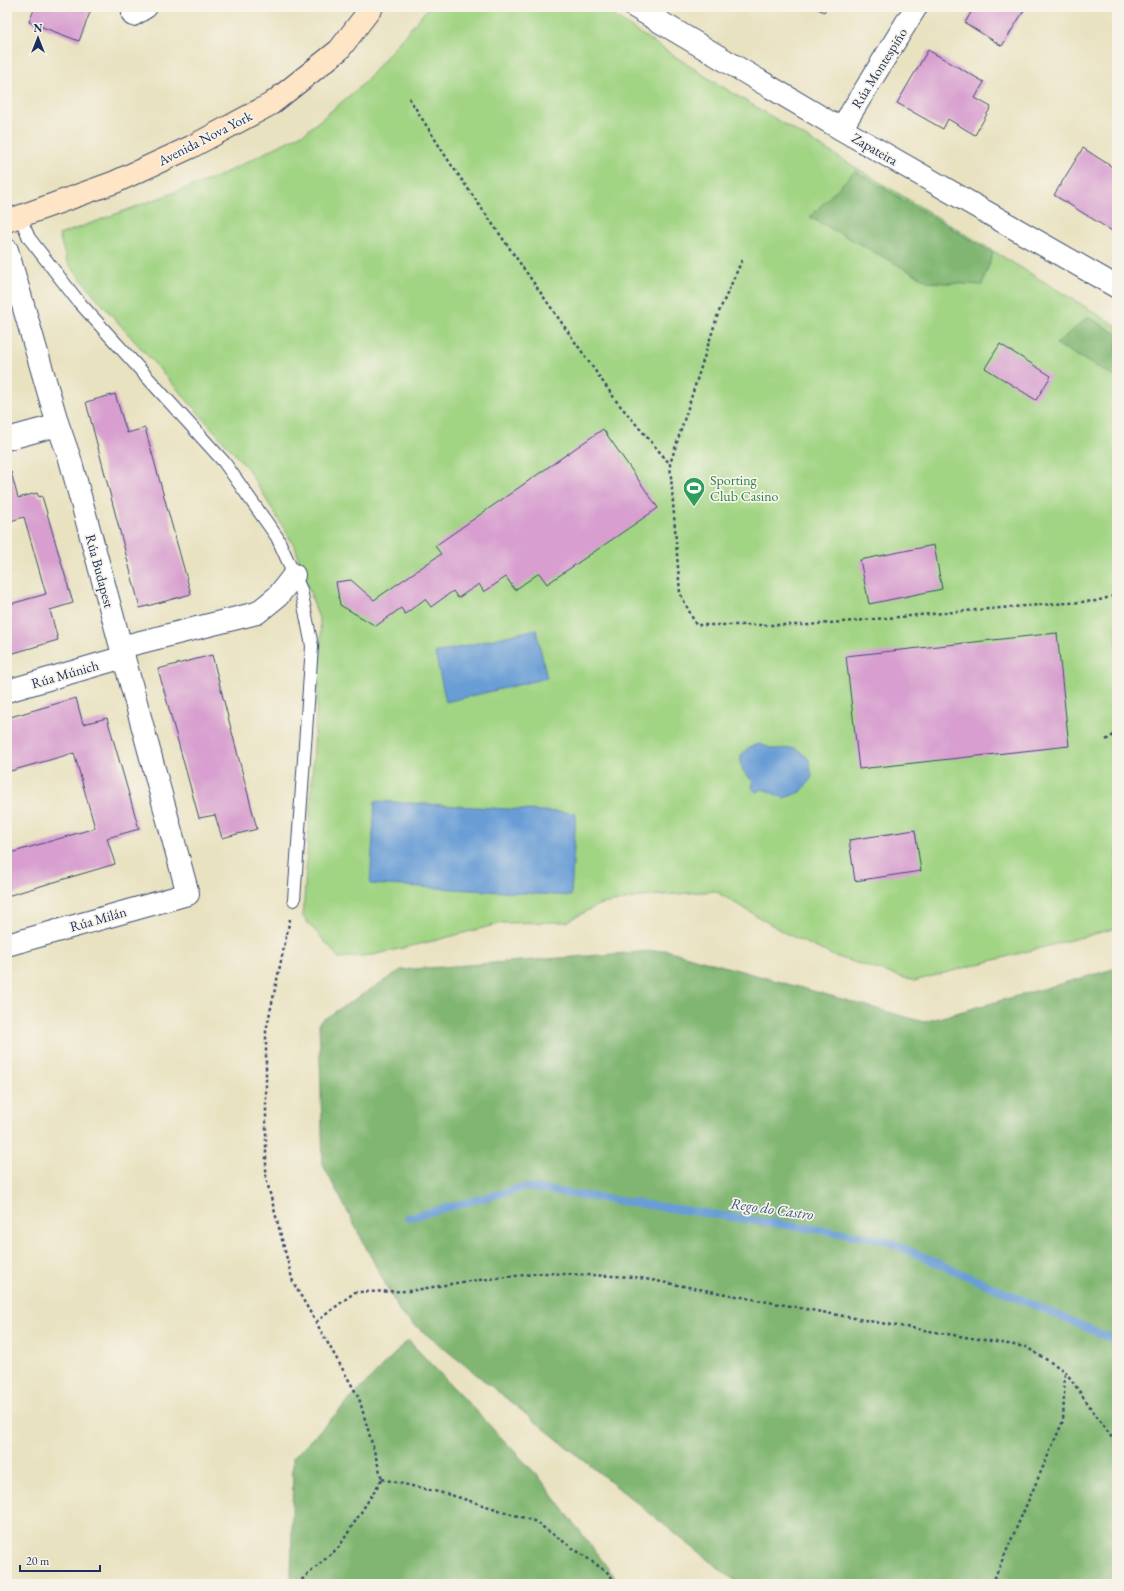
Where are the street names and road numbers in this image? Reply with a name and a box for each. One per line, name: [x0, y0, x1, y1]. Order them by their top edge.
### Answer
street label: Rúa Montespiño: [847, 24, 911, 112]
street label: Avenida Nova York: [154, 106, 255, 170]
street label: Zapateira: [849, 129, 902, 170]
street label: Rúa Budapest: [82, 532, 119, 610]
street label: Rúa Múnich: [29, 656, 101, 692]
street label: Rúa Milán: [68, 902, 129, 936]

